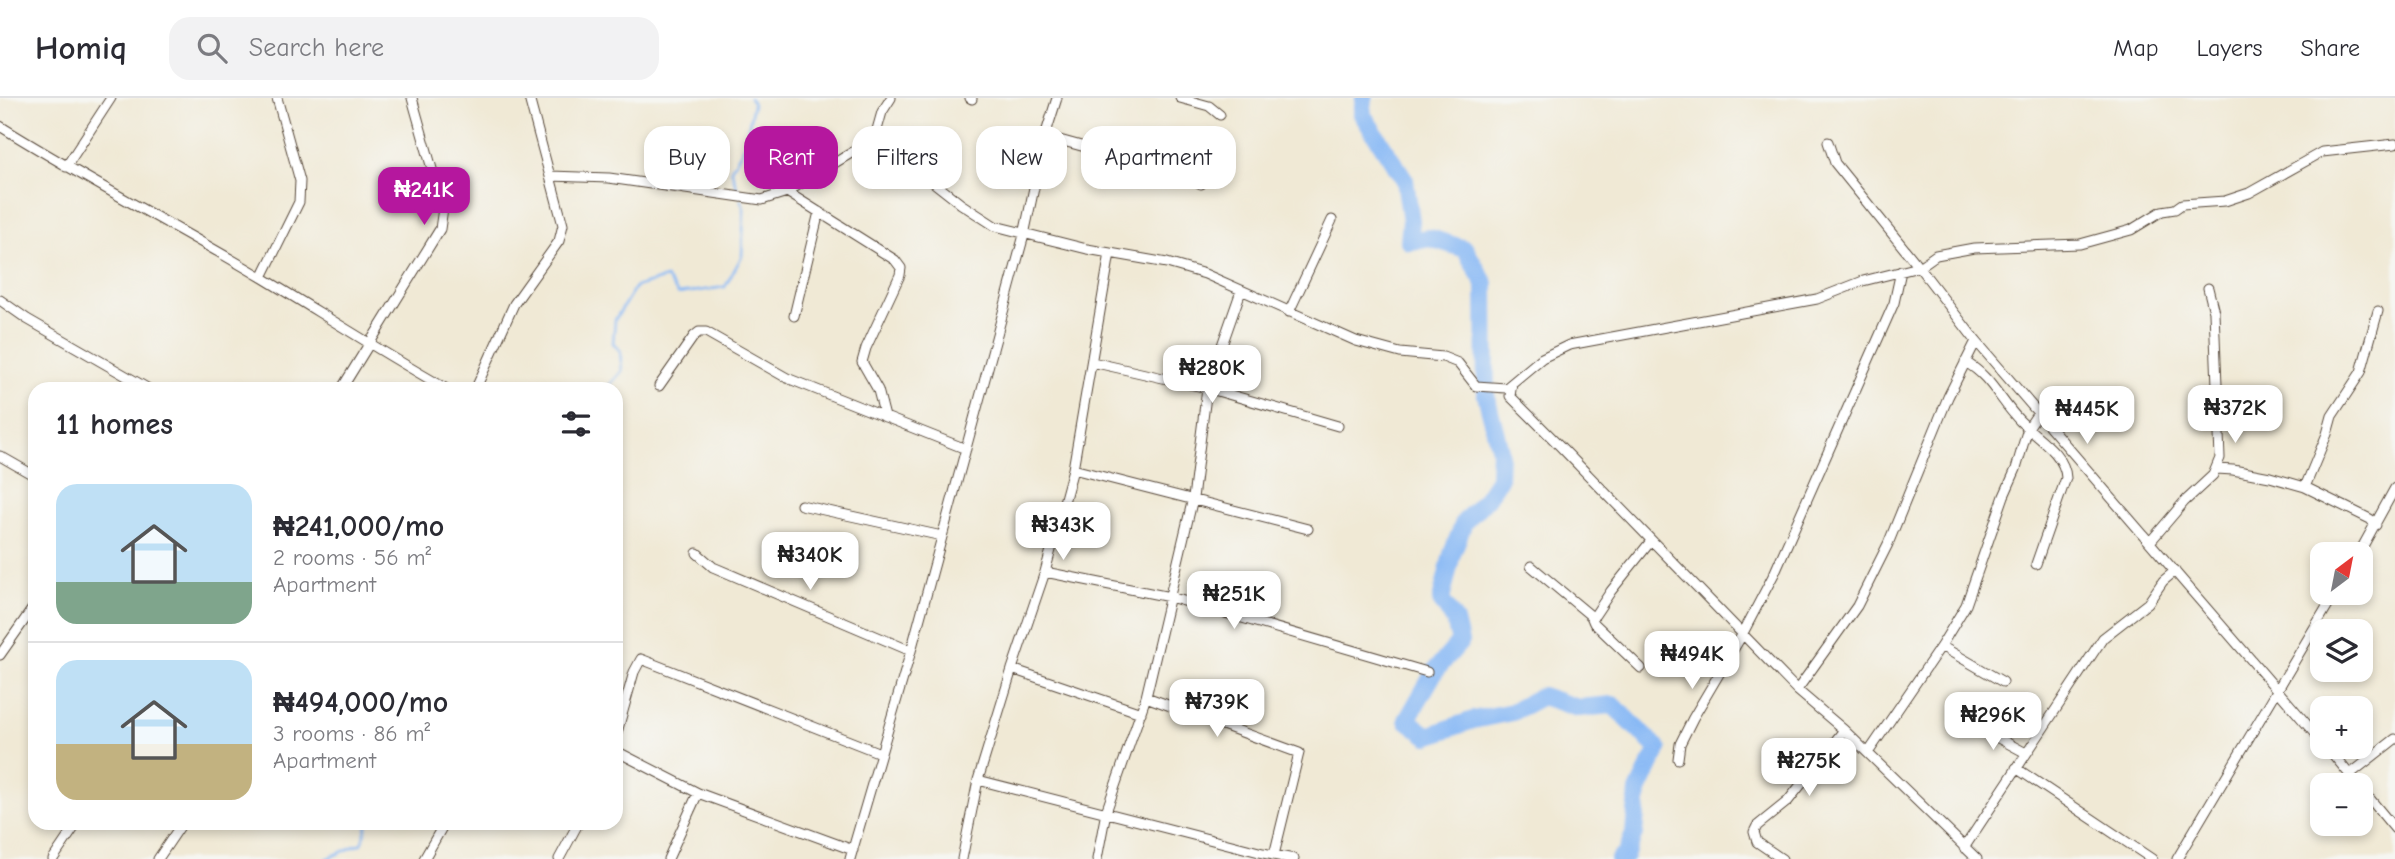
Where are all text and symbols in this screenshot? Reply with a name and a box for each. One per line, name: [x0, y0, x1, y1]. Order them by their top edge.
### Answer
search box: [169, 17, 659, 80]
text: Homiq: [35, 29, 127, 67]
icon: search: [193, 29, 231, 67]
text: Search here: [249, 33, 384, 63]
text: Map: [2113, 34, 2159, 62]
text: Layers: [2197, 34, 2262, 62]
text: Share: [2300, 34, 2360, 62]
chip: Buy: [644, 126, 730, 189]
chip: Rent: [744, 126, 838, 189]
chip: Filters: [852, 126, 962, 189]
chip: New: [976, 126, 1067, 189]
chip: Apartment: [1081, 126, 1236, 189]
pin: ₦241K: [375, 167, 473, 227]
text: ₦241K: [394, 176, 454, 203]
pin: ₦280K: [1163, 345, 1261, 405]
text: ₦280K: [1179, 354, 1245, 381]
pin: ₦445K: [2038, 386, 2136, 446]
pin: ₦372K: [2186, 386, 2284, 445]
text: ₦372K: [2204, 394, 2266, 421]
text: ₦445K: [2055, 395, 2119, 422]
icon: filters: [557, 405, 595, 443]
text: 11 homes: [56, 407, 173, 442]
pin: ₦343K: [1014, 503, 1112, 562]
text: ₦241,000/mo: [273, 509, 444, 544]
text: ₦343K: [1031, 511, 1095, 538]
icon: home: [112, 512, 196, 596]
pin: ₦340K: [761, 532, 859, 592]
text: ₦340K: [778, 541, 842, 568]
north arrow: [2310, 542, 2373, 606]
map controls: [2310, 542, 2373, 836]
text: 2 rooms · 56 m²: [273, 544, 431, 571]
text: Apartment: [273, 571, 376, 598]
pin: ₦251K: [1185, 572, 1283, 631]
text: ₦251K: [1203, 580, 1265, 607]
button: layers: [2310, 619, 2373, 682]
pin: ₦494K: [1643, 632, 1741, 691]
text: ₦494K: [1660, 640, 1724, 667]
pin: ₦739K: [1168, 680, 1266, 739]
text: ₦494,000/mo: [273, 685, 448, 720]
icon: home: [112, 688, 196, 772]
text: ₦739K: [1185, 688, 1249, 715]
pin: ₦296K: [1944, 692, 2042, 752]
button: +: [2310, 696, 2373, 759]
text: ₦296K: [1960, 701, 2026, 728]
text: 3 rooms · 86 m²: [273, 720, 430, 747]
pin: ₦275K: [1760, 738, 1858, 798]
text: Apartment: [273, 747, 376, 774]
text: ₦275K: [1777, 747, 1841, 774]
button: −: [2310, 773, 2373, 836]

